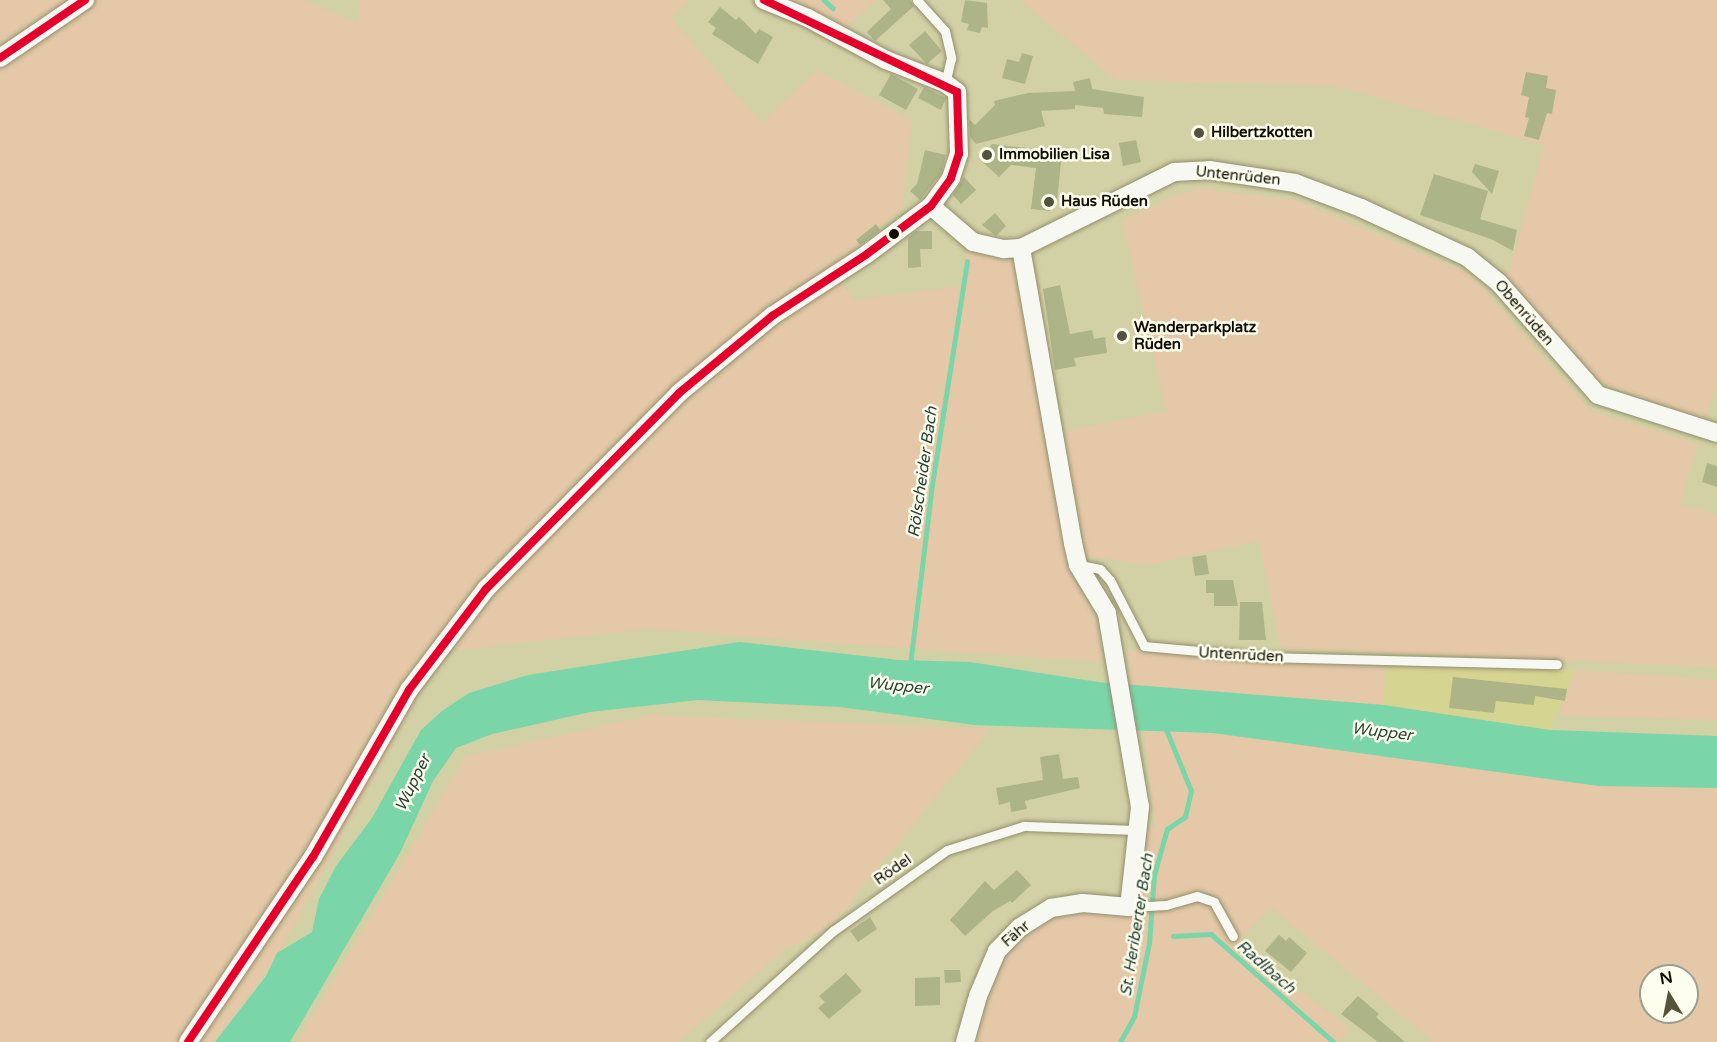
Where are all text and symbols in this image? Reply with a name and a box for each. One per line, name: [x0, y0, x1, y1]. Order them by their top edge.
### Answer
place label: Hilbertzkotten: [1211, 124, 1313, 142]
marker: Hilbertzkotten: [1192, 126, 1206, 140]
place label: Immobilien Lisa: [999, 146, 1110, 164]
marker: Immobilien Lisa: [980, 148, 994, 162]
street label: Untenrüden: [1195, 163, 1281, 189]
place label: Haus Rüden: [1061, 193, 1148, 211]
marker: Haus Rüden: [1042, 195, 1056, 209]
unlabelled marker: [888, 228, 900, 240]
street label: Obenrüden: [1491, 276, 1557, 350]
place label: Wanderparkplatz Rüden: [1134, 318, 1256, 353]
marker: Wanderparkplatz Rüden: [1115, 329, 1129, 343]
water label: Rölscheider Bach: [904, 405, 942, 539]
street label: Untenrüden: [1198, 644, 1284, 666]
water label: Wupper: [867, 673, 929, 699]
water label: Wupper: [1351, 719, 1413, 745]
water label: Wupper: [391, 752, 435, 814]
street label: Rödel: [871, 851, 915, 889]
water label: St. Heriberter Bach: [1116, 852, 1158, 998]
street label: Fähr: [998, 917, 1034, 951]
water label: Radlbach: [1233, 936, 1299, 998]
north arrow: [1639, 964, 1699, 1024]
text: N: [1658, 967, 1674, 989]

